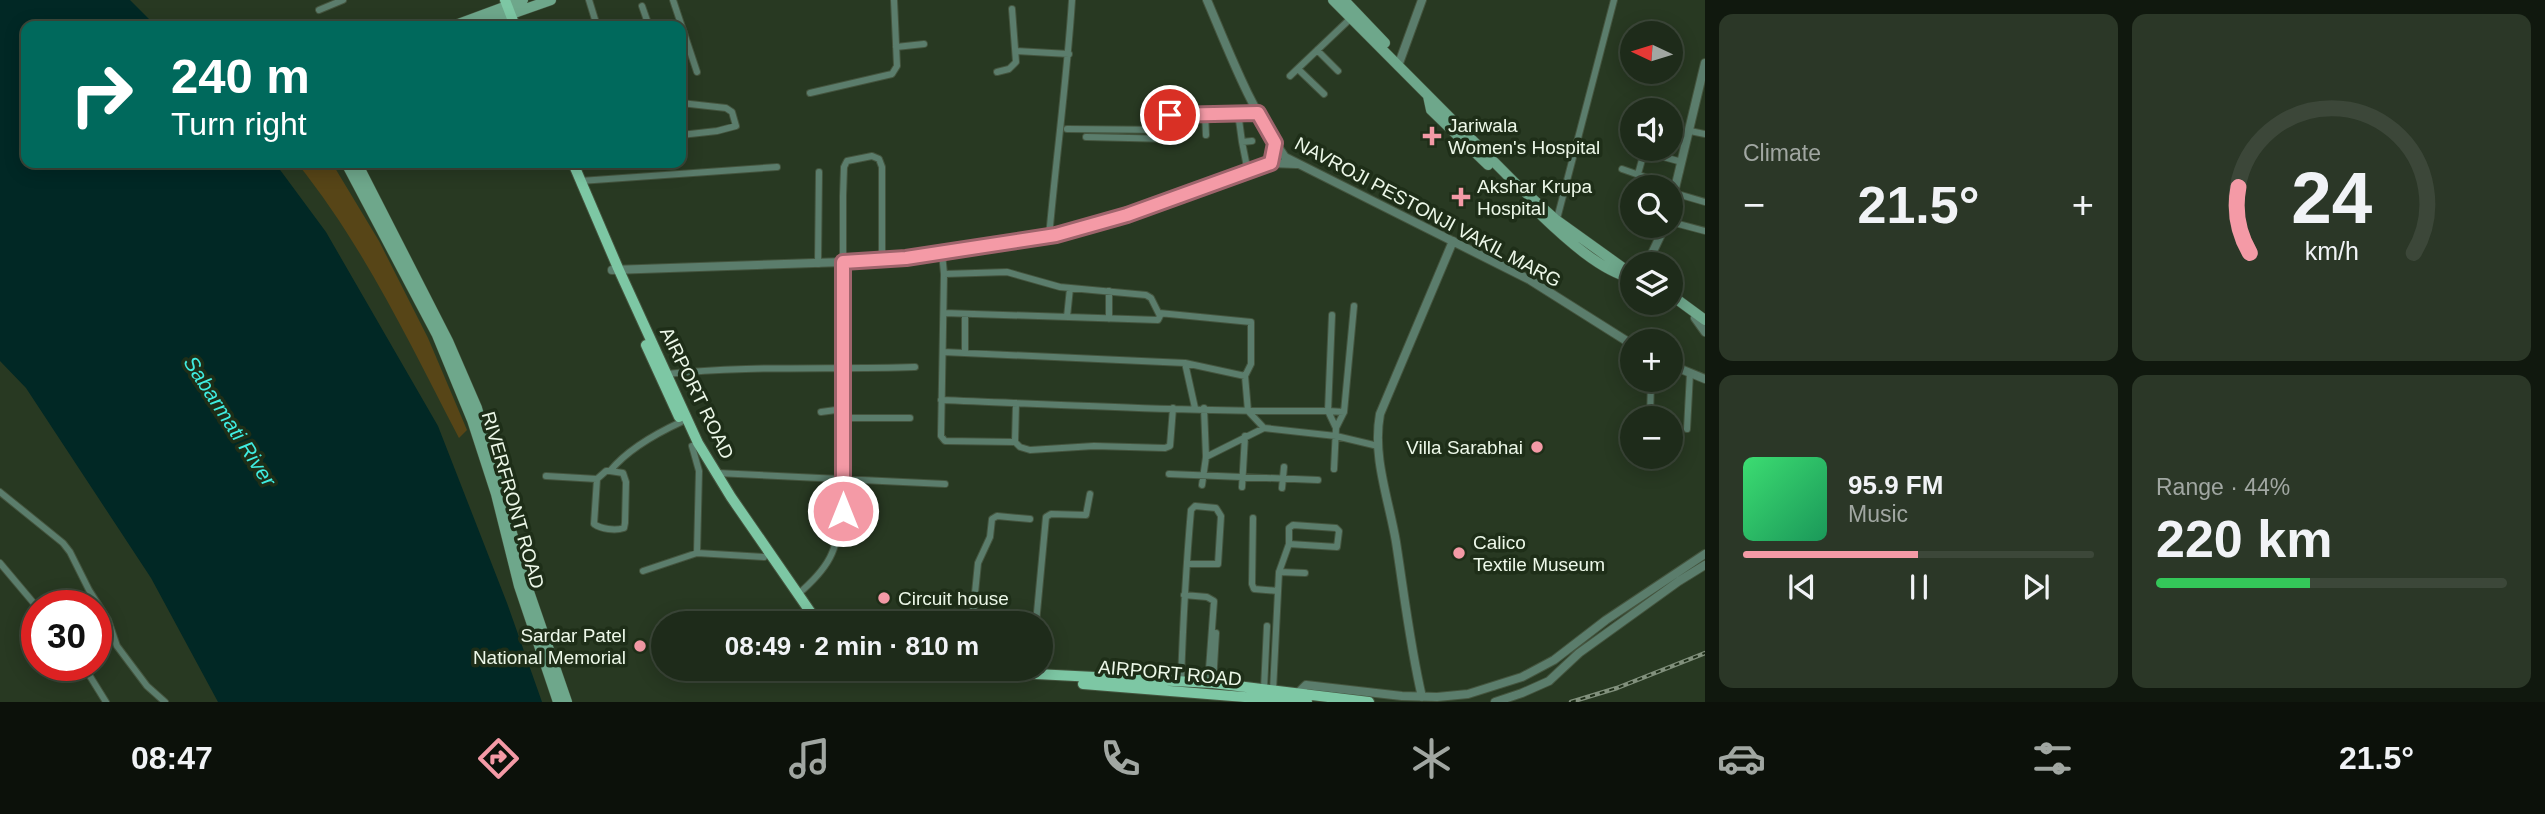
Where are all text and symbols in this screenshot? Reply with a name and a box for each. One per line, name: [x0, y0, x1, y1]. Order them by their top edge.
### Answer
north arrow: [1620, 21, 1684, 84]
map controls: [1620, 21, 1683, 469]
icon: right: [56, 49, 147, 140]
text: 240 m: [171, 49, 310, 103]
pin: [1140, 85, 1200, 145]
icon: arrive: [1151, 96, 1189, 134]
button: sound: [1620, 98, 1683, 161]
text: Turn right: [171, 106, 307, 142]
place label: Jariwala Women's Hospital: [1448, 115, 1600, 158]
marker: Jariwala Women's Hospital: [1422, 126, 1442, 146]
street label: NAVROJI PESTONJI VAKIL MARG: [1291, 133, 1565, 291]
text: Climate: [1743, 140, 1821, 166]
text: 24: [2291, 158, 2372, 239]
button: search: [1620, 175, 1683, 238]
place label: Akshar Krupa Hospital: [1477, 176, 1593, 219]
text: 21.5°: [1857, 176, 1980, 234]
text: −: [1743, 184, 1765, 226]
text: +: [2072, 184, 2094, 226]
marker: Akshar Krupa Hospital: [1451, 187, 1471, 207]
text: km/h: [2304, 237, 2359, 265]
button: layers: [1620, 252, 1683, 315]
street label: AIRPORT ROAD: [656, 324, 738, 462]
button: +: [1620, 329, 1683, 392]
water label: Sabarmati River: [179, 352, 281, 491]
button: −: [1620, 406, 1683, 469]
street label: RIVERFRONT ROAD: [478, 409, 548, 591]
place label: Villa Sarabhai: [1406, 437, 1523, 458]
marker: Villa Sarabhai: [1529, 439, 1545, 455]
text: 95.9 FM: [1848, 470, 1943, 500]
position arrow: [806, 474, 880, 548]
text: Range · 44%: [2156, 474, 2290, 500]
text: Music: [1848, 501, 1908, 527]
text: 220 km: [2156, 510, 2332, 568]
place label: Calico Textile Museum: [1473, 532, 1605, 575]
marker: Calico Textile Museum: [1451, 545, 1467, 561]
icon: previous: [1783, 568, 1821, 606]
icon: pause: [1900, 568, 1938, 606]
icon: next: [2017, 568, 2055, 606]
place label: Circuit house: [898, 588, 1009, 609]
speed limit sign: 30: [21, 590, 112, 681]
marker: Circuit house: [876, 590, 892, 606]
place label: Sardar Patel National Memorial: [473, 625, 626, 668]
text: 08:49 · 2 min · 810 m: [725, 631, 979, 661]
marker: Sardar Patel National Memorial: [632, 638, 648, 654]
street label: AIRPORT ROAD: [1097, 656, 1243, 690]
icon: directions: [474, 734, 523, 783]
icon: music: [785, 734, 834, 783]
icon: phone: [1096, 734, 1145, 783]
icon: climate: [1407, 734, 1456, 783]
icon: car: [1717, 734, 1766, 783]
icon: filters: [2028, 734, 2077, 783]
text: 08:47: [131, 740, 213, 776]
text: 21.5°: [2339, 740, 2414, 776]

